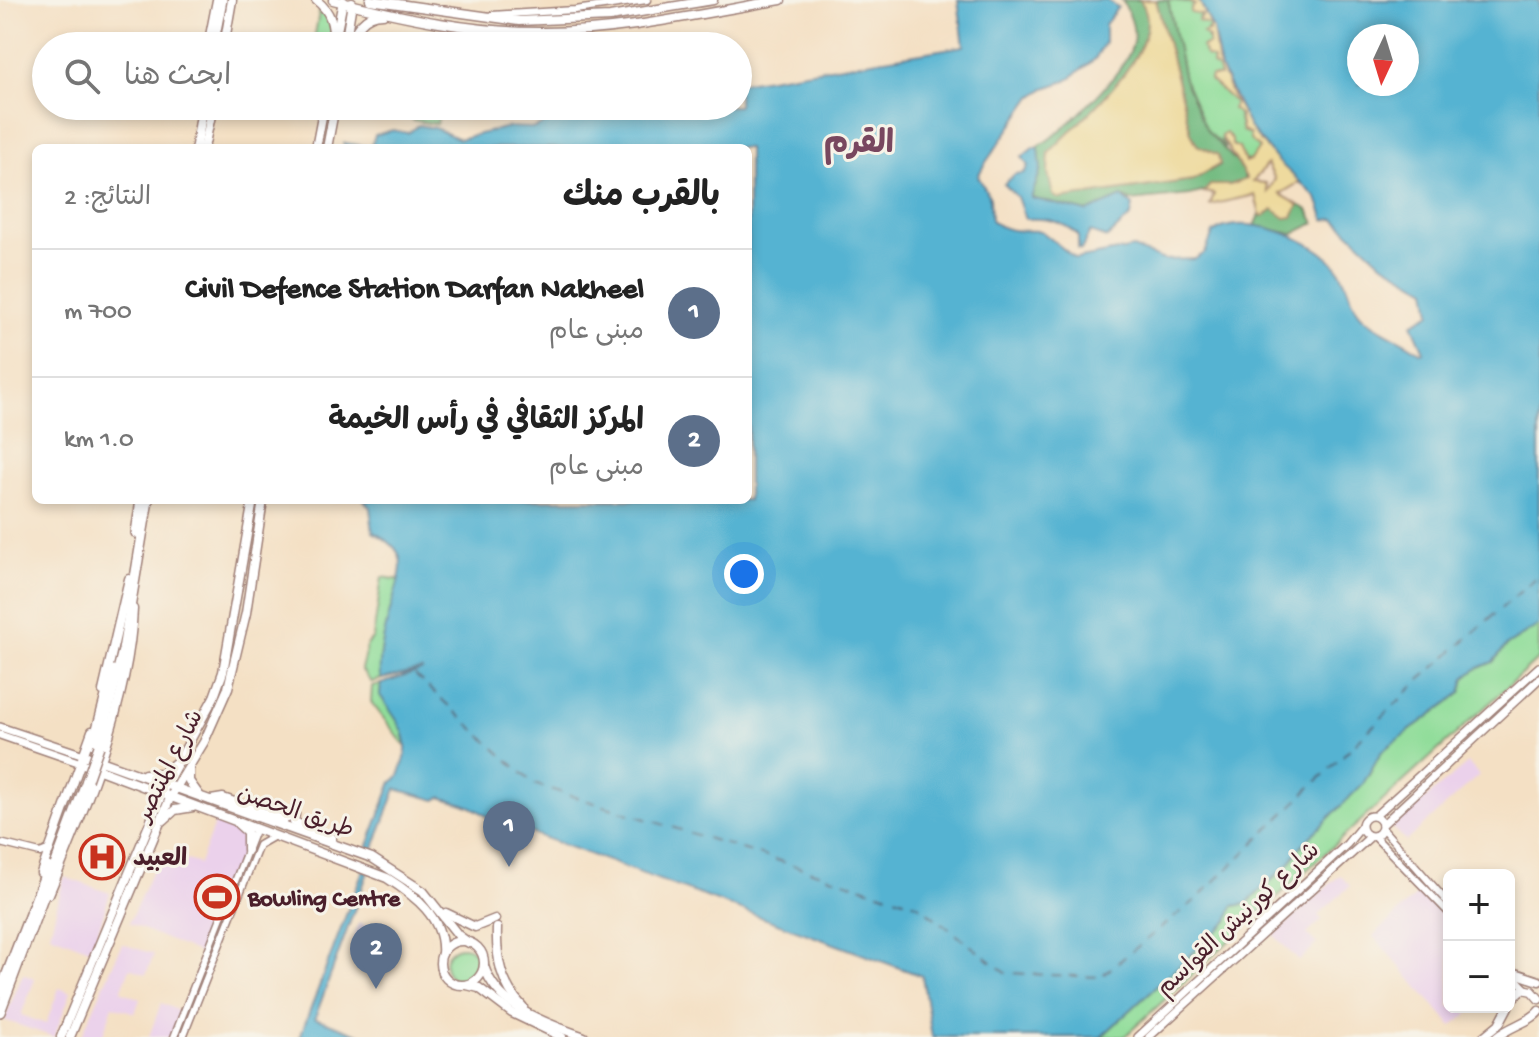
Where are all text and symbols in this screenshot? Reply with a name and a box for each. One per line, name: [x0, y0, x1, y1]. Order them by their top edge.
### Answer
north arrow: [1347, 24, 1419, 96]
search box: [32, 32, 752, 120]
icon: search: [60, 54, 104, 98]
text: ابحث هنا: [124, 61, 231, 96]
district label: القرم: [824, 127, 894, 165]
text: بالقرب منك: [563, 179, 720, 219]
text: النتائج: 2: [64, 184, 151, 215]
text: Civil Defence Station Darfan Nakheel: [185, 274, 644, 309]
text: 700 m: [64, 298, 132, 329]
text: 1: [689, 298, 699, 329]
text: مبنى عام: [549, 318, 644, 349]
text: المركز الثقافي في رأس الخيمة: [328, 405, 644, 440]
text: 1.0 km: [64, 426, 134, 457]
text: 2: [688, 426, 700, 457]
text: مبنى عام: [549, 454, 644, 485]
your location: [724, 554, 764, 594]
street label: شارع المنتصر: [130, 706, 212, 829]
street label: طريق الحصن: [233, 780, 357, 847]
pin: 1: [483, 801, 535, 867]
hospital icon: العبيد: [78, 833, 126, 881]
street label: شارع كورنيش القواسم: [1152, 837, 1327, 1004]
place label: العبيد: [133, 846, 187, 875]
map controls: [1443, 869, 1515, 1013]
button: +: [1443, 869, 1515, 941]
sports icon: Bowling Centre: [193, 873, 241, 921]
place label: Bowling Centre: [247, 886, 402, 915]
pin: 2: [350, 923, 402, 989]
button: −: [1443, 941, 1515, 1013]

